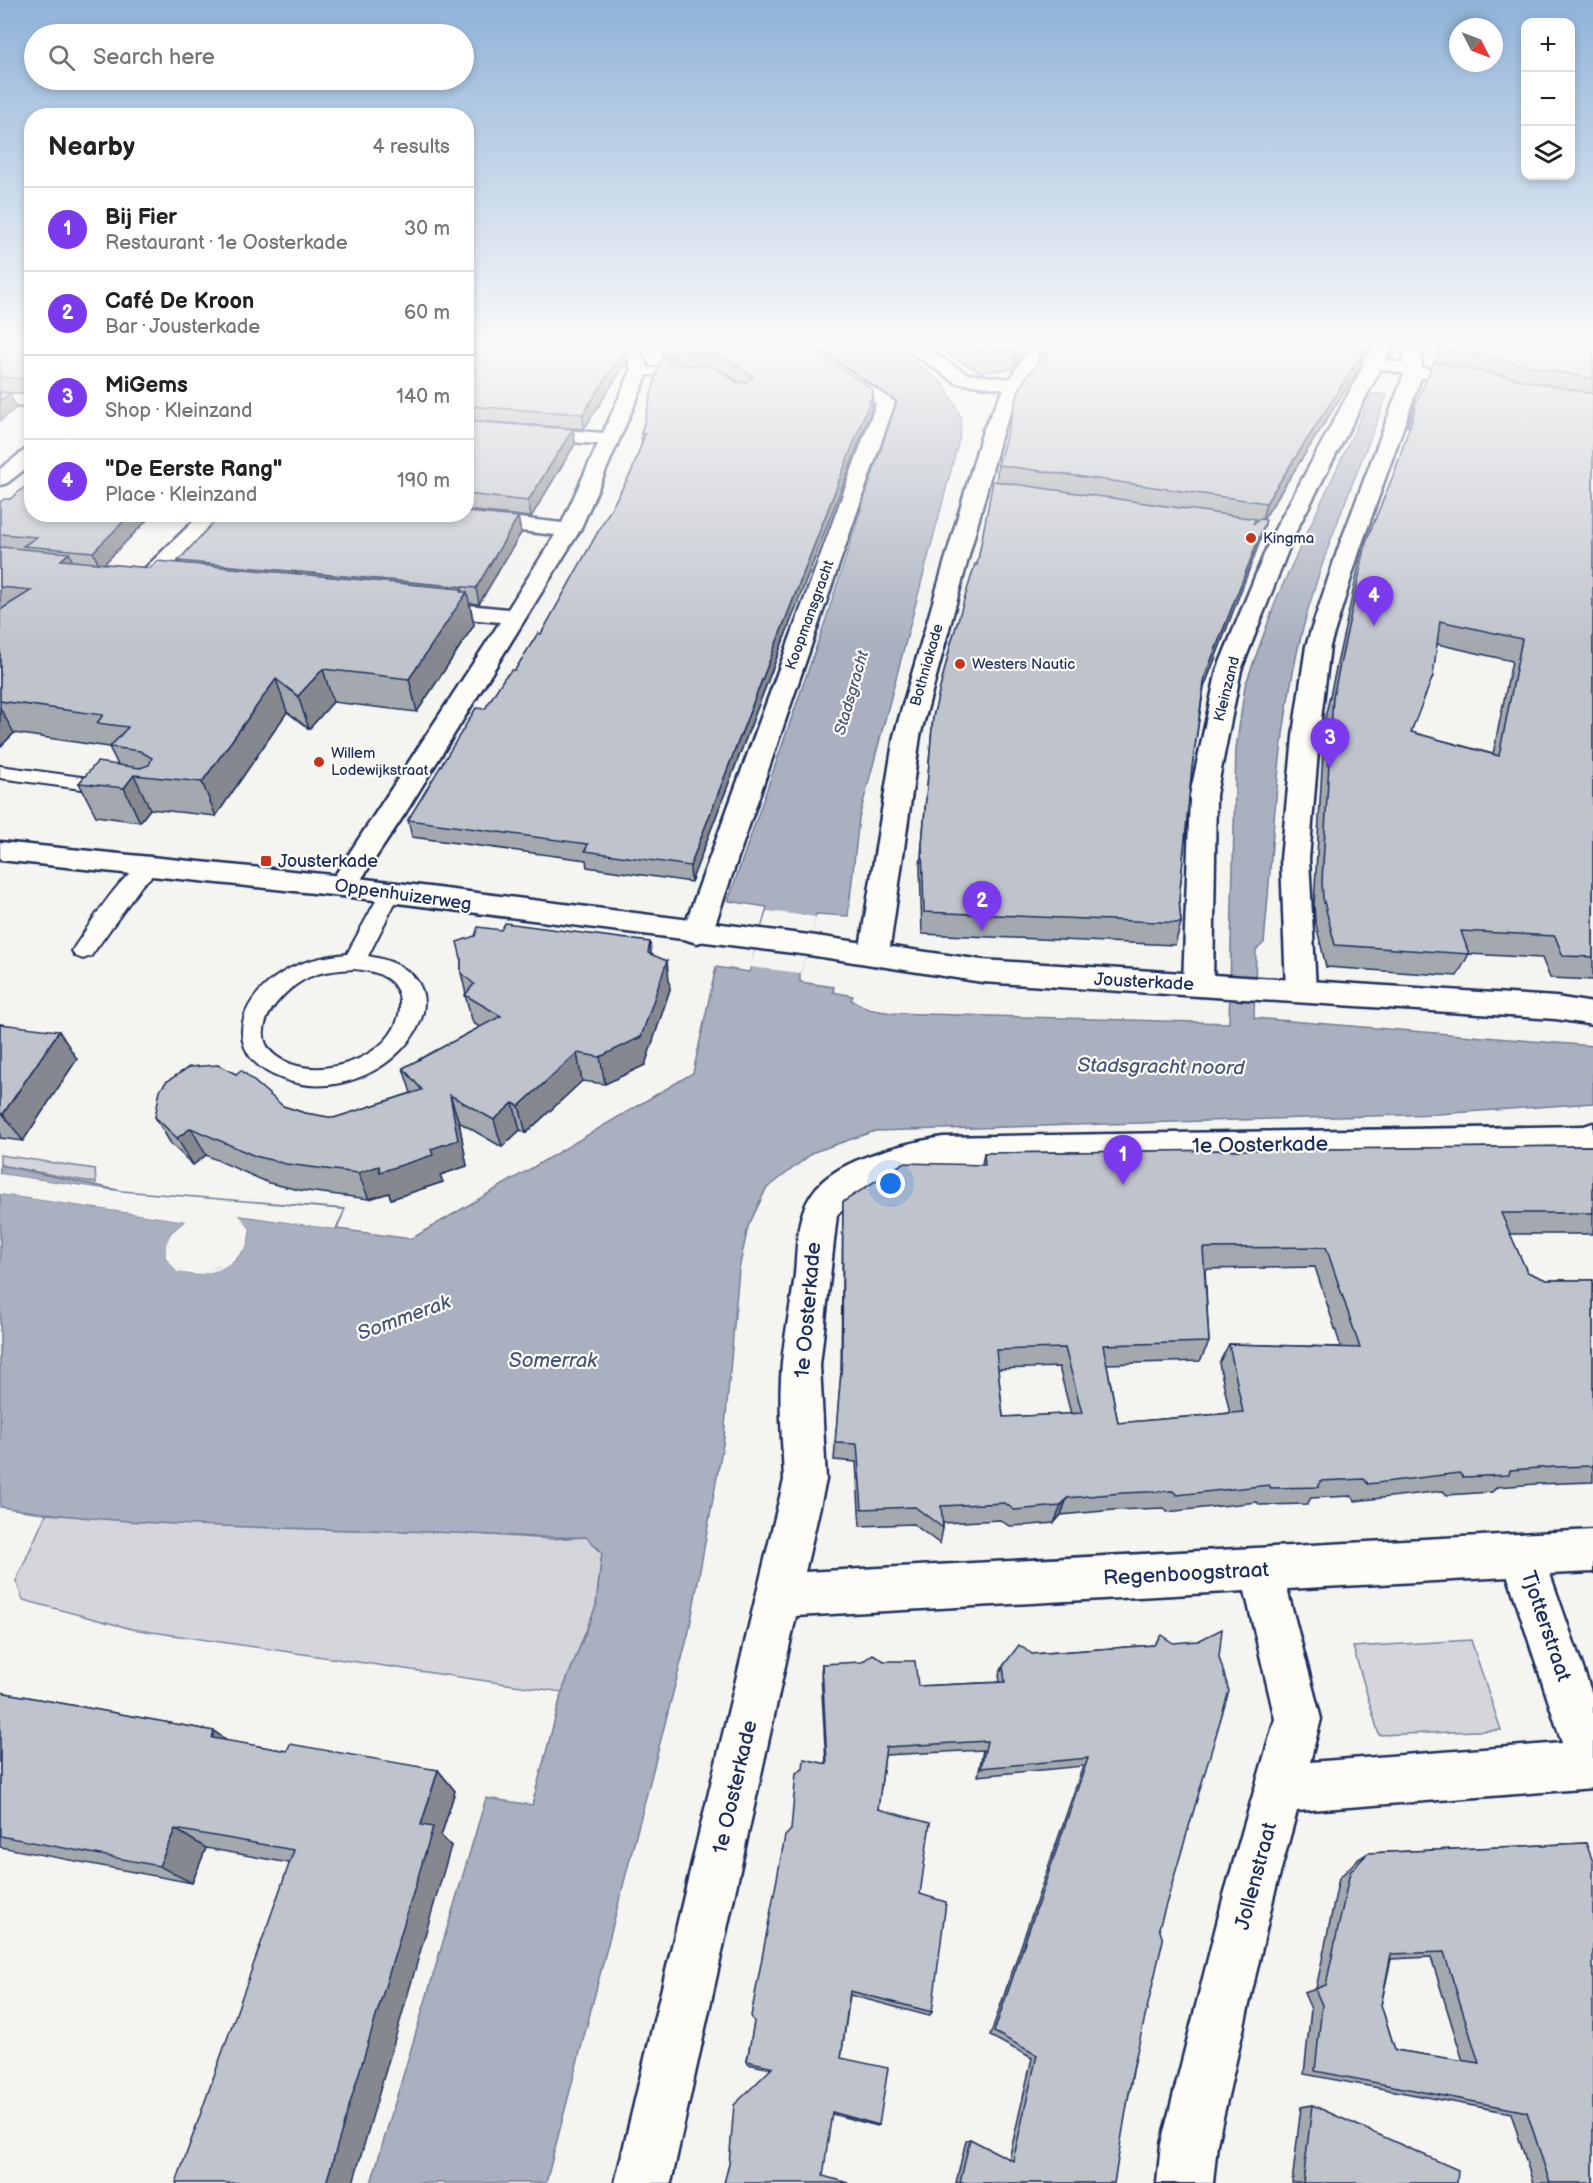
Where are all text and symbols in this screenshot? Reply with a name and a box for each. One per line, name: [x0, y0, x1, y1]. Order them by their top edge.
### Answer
north arrow: [1449, 18, 1503, 72]
map controls: [1521, 18, 1575, 180]
button: +: [1521, 18, 1575, 72]
search box: [24, 24, 474, 90]
icon: search: [45, 41, 78, 74]
text: Search here: [93, 44, 215, 71]
button: −: [1521, 72, 1575, 126]
button: layers: [1521, 126, 1575, 180]
text: Nearby: [48, 132, 135, 163]
text: 4 results: [372, 135, 450, 159]
text: Bij Fier: [105, 204, 177, 231]
text: 1: [63, 217, 72, 241]
text: 30 m: [404, 217, 450, 241]
text: Restaurant · 1e Oosterkade: [105, 231, 348, 255]
text: Café De Kroon: [105, 288, 254, 315]
text: 2: [62, 301, 73, 325]
text: 60 m: [404, 301, 450, 325]
text: Bar · Jousterkade: [105, 315, 260, 339]
text: MiGems: [105, 372, 188, 399]
text: 3: [62, 385, 73, 409]
text: 140 m: [396, 385, 450, 409]
text: Shop · Kleinzand: [105, 399, 253, 423]
text: "De Eerste Rang": [105, 456, 282, 483]
text: 4: [62, 469, 73, 493]
text: 190 m: [397, 469, 450, 493]
text: Place · Kleinzand: [105, 483, 257, 507]
place label: Kingma: [1263, 529, 1314, 548]
marker: Kingma: [1244, 531, 1258, 545]
street label: Koopmansgracht: [781, 557, 839, 672]
pin: 4: [1354, 576, 1394, 626]
street label: Bothniakade: [906, 621, 948, 709]
water label: Stadsgracht: [831, 648, 873, 737]
place label: Westers Nautic: [972, 655, 1075, 674]
street label: Kleinzand: [1210, 655, 1244, 723]
marker: Westers Nautic: [953, 657, 967, 671]
pin: 3: [1310, 718, 1350, 768]
place label: Willem Lodewijkstraat: [331, 744, 429, 780]
marker: Willem Lodewijkstraat: [312, 755, 326, 769]
place label: Jousterkade: [278, 851, 378, 872]
marker: Jousterkade: [259, 854, 273, 868]
street label: Oppenhuizerweg: [333, 875, 473, 915]
pin: 2: [962, 882, 1002, 931]
street label: Jousterkade: [1094, 969, 1195, 995]
water label: Stadsgracht noord: [1077, 1054, 1245, 1080]
street label: 1e Oosterkade: [1192, 1131, 1328, 1159]
pin: 1: [1104, 1136, 1142, 1185]
your location: [876, 1169, 905, 1198]
street label: 1e Oosterkade: [790, 1241, 826, 1379]
water label: Sommerak: [354, 1290, 455, 1346]
water label: Somerrak: [509, 1349, 598, 1373]
street label: Regenboogstraat: [1102, 1557, 1270, 1591]
street label: Tjotterstraat: [1515, 1568, 1577, 1685]
street label: 1e Oosterkade: [707, 1718, 763, 1856]
street label: Jollenstraat: [1230, 1819, 1282, 1932]

